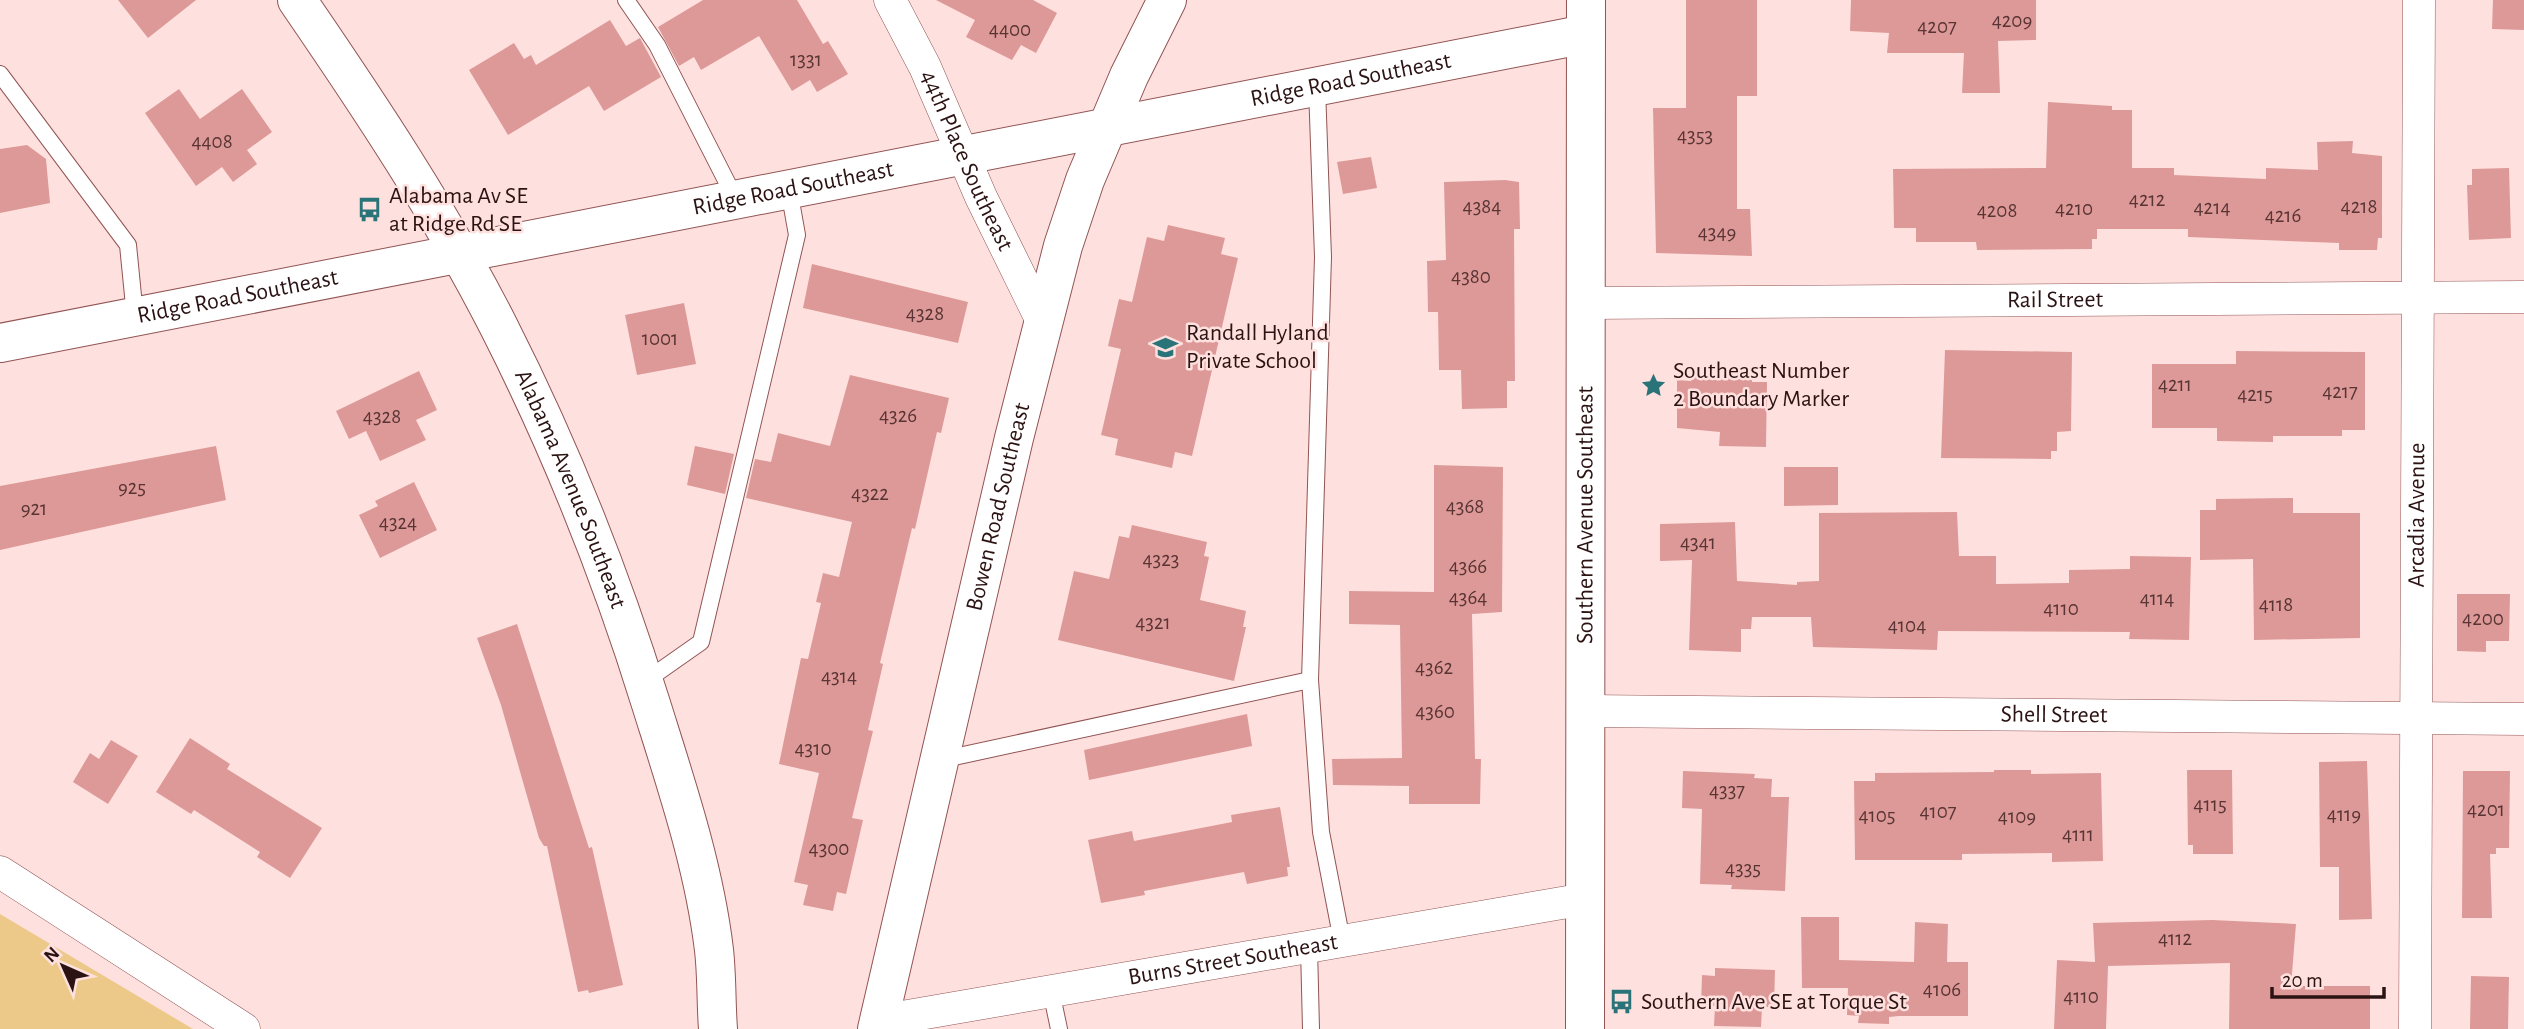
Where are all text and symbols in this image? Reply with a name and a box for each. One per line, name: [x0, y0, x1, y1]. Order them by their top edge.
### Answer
house number: 4209: [1992, 10, 2032, 31]
house number: 4207: [1917, 16, 1957, 37]
house number: 4400: [989, 19, 1031, 40]
house number: 1331: [790, 49, 822, 70]
street label: Ridge Road Southeast: [1248, 49, 1453, 111]
street label: 44th Place Southeast: [916, 67, 1018, 255]
house number: 4353: [1677, 125, 1713, 146]
house number: 4408: [191, 131, 233, 152]
street label: Ridge Road Southeast: [691, 157, 896, 220]
place label: Alabama Av SE at Ridge Rd SE: [389, 184, 528, 236]
house number: 4212: [2129, 189, 2165, 210]
bus stop icon: Alabama Av SE at Ridge Rd SE: [355, 196, 383, 224]
house number: 4384: [1463, 196, 1501, 217]
house number: 4218: [2341, 196, 2377, 217]
house number: 4214: [2194, 197, 2230, 218]
house number: 4210: [2055, 198, 2093, 219]
house number: 4208: [1977, 200, 2017, 221]
house number: 4216: [2265, 205, 2301, 226]
house number: 4349: [1698, 222, 1736, 243]
street label: Ridge Road Southeast: [135, 265, 340, 328]
house number: 4380: [1451, 266, 1491, 287]
street label: Rail Street: [2007, 288, 2104, 312]
house number: 4328: [906, 303, 944, 324]
place label: Randall Hyland Private School: [1186, 321, 1329, 373]
house number: 1001: [642, 328, 678, 349]
school or university icon: Randall Hyland Private School: [1152, 333, 1180, 361]
place label: Southeast Number 2 Boundary Marker: [1673, 359, 1849, 411]
street label: Alabama Avenue Southeast: [510, 366, 630, 612]
place icon: Southeast Number 2 Boundary Marker: [1639, 371, 1667, 399]
house number: 4211: [2158, 374, 2192, 395]
house number: 4217: [2322, 381, 2358, 402]
house number: 4215: [2237, 384, 2273, 405]
street label: Southern Avenue Southeast: [1573, 386, 1598, 644]
street label: Bowen Road Southeast: [962, 400, 1035, 613]
house number: 4326: [879, 405, 917, 426]
house number: 4328: [363, 406, 401, 427]
street label: Arcadia Avenue: [2405, 443, 2429, 587]
house number: 925: [118, 477, 146, 498]
house number: 4322: [851, 483, 889, 504]
house number: 4368: [1446, 496, 1484, 517]
house number: 921: [21, 498, 47, 519]
house number: 4324: [379, 512, 417, 533]
house number: 4341: [1680, 532, 1716, 553]
house number: 4323: [1143, 549, 1179, 570]
house number: 4366: [1449, 556, 1487, 577]
house number: 4364: [1449, 587, 1487, 608]
house number: 4114: [2140, 588, 2174, 609]
house number: 4118: [2259, 594, 2293, 615]
house number: 4110: [2043, 598, 2079, 619]
house number: 4200: [2462, 608, 2504, 629]
house number: 4321: [1135, 612, 1171, 633]
house number: 4104: [1888, 615, 1926, 636]
house number: 4362: [1415, 657, 1453, 678]
house number: 4314: [821, 666, 857, 687]
house number: 4360: [1415, 701, 1455, 722]
street label: Shell Street: [2000, 703, 2108, 727]
house number: 4310: [794, 738, 832, 759]
house number: 4337: [1709, 780, 1745, 801]
house number: 4115: [2193, 794, 2227, 815]
house number: 4201: [2467, 799, 2505, 820]
house number: 4107: [1919, 801, 1957, 822]
house number: 4119: [2327, 804, 2361, 825]
house number: 4105: [1858, 805, 1896, 826]
house number: 4109: [1998, 806, 2036, 827]
house number: 4111: [2062, 824, 2094, 845]
house number: 4300: [809, 838, 849, 859]
house number: 4335: [1725, 858, 1761, 879]
house number: 4112: [2158, 928, 2192, 949]
street label: Burns Street Southeast: [1126, 930, 1340, 990]
north arrow: [28, 931, 98, 1001]
text: N: [41, 944, 63, 966]
scale bar: [2272, 956, 2384, 1000]
text: 20 m: [2282, 970, 2323, 991]
house number: 4106: [1923, 979, 1961, 1000]
house number: 4110: [2063, 986, 2099, 1007]
bus stop icon: Southern Ave SE at Torque St: [1607, 988, 1635, 1016]
place label: Southern Ave SE at Torque St: [1641, 990, 1907, 1014]

